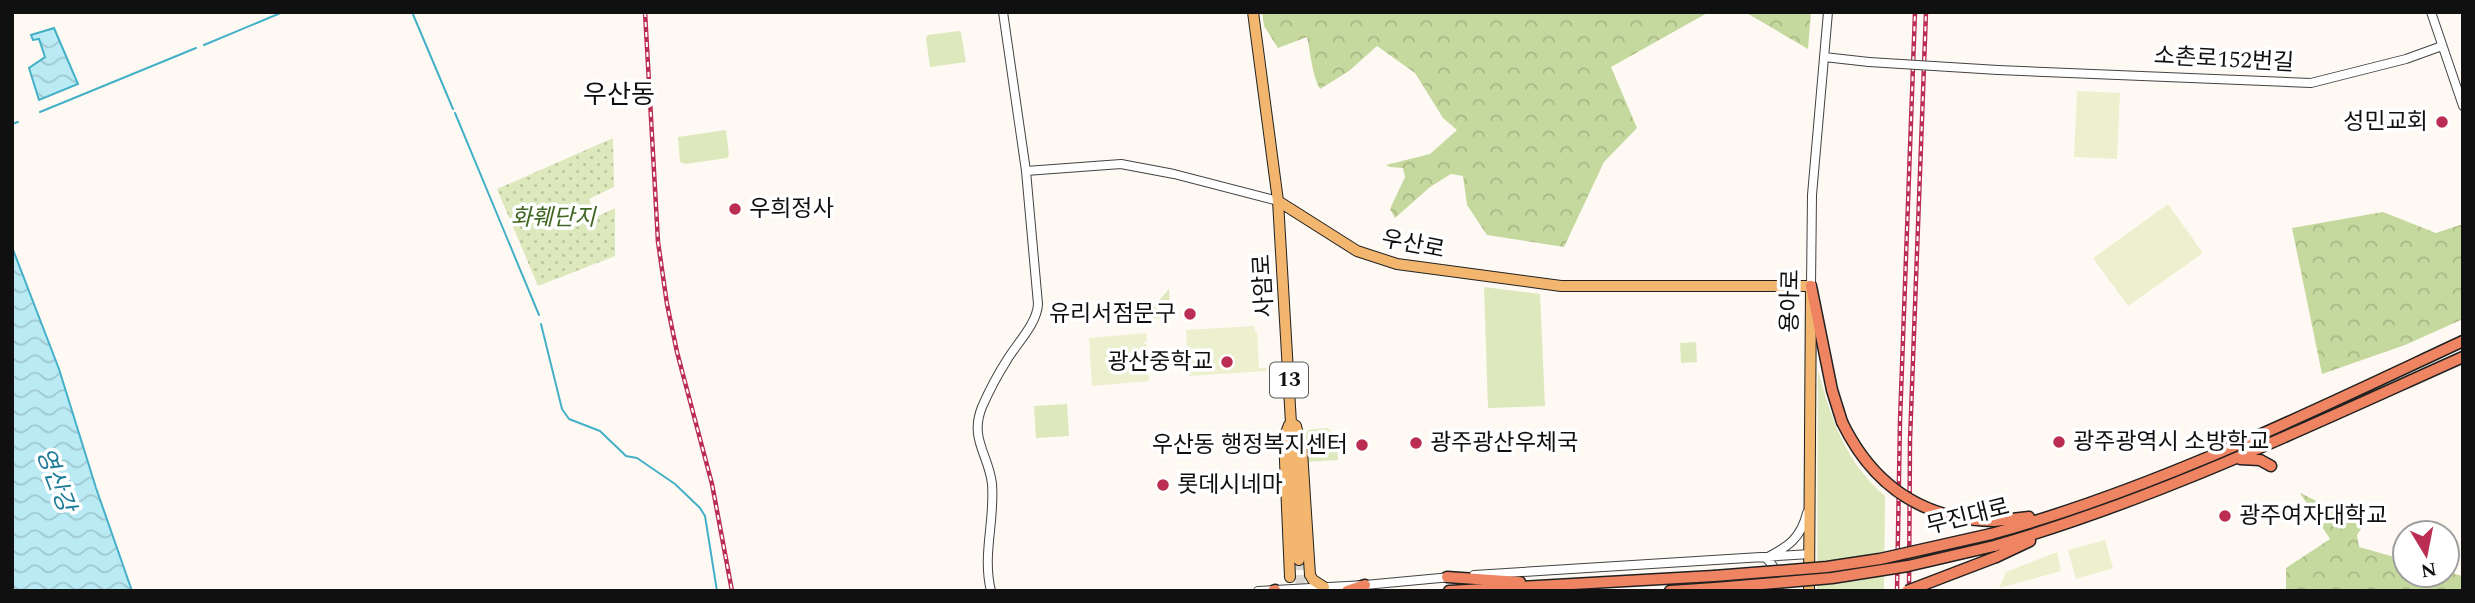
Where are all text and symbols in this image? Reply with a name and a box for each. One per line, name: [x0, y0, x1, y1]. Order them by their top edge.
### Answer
street label: 소촌로152번길: [2153, 39, 2295, 81]
district label: 우산동: [583, 75, 655, 115]
place label: 성민교회: [2343, 105, 2428, 140]
marker: 성민교회: [2434, 114, 2450, 130]
place label: 우희정사: [749, 192, 834, 227]
park label: 화훼단지: [511, 201, 597, 236]
marker: 우희정사: [727, 201, 743, 217]
street label: 우산로: [1379, 222, 1447, 268]
street label: 사암로: [1245, 253, 1283, 319]
street label: 용아로: [1773, 269, 1809, 333]
place label: 유리서점문구: [1049, 297, 1176, 332]
marker: 유리서점문구: [1182, 306, 1198, 322]
place label: 광산중학교: [1107, 345, 1213, 380]
marker: 광산중학교: [1219, 354, 1235, 370]
road number: 13: [1270, 362, 1308, 398]
place label: 광주광역시 소방학교: [2073, 425, 2269, 460]
place label: 광주광산우체국: [1430, 426, 1578, 461]
place label: 우산동 행정복지센터: [1152, 428, 1348, 463]
marker: 광주광역시 소방학교: [2051, 434, 2067, 450]
marker: 광주광산우체국: [1408, 435, 1424, 451]
marker: 우산동 행정복지센터: [1354, 437, 1370, 453]
water label: 영산강: [26, 443, 85, 520]
place label: 롯데시네마: [1177, 468, 1283, 503]
marker: 롯데시네마: [1155, 477, 1171, 493]
street label: 무진대로: [1923, 490, 2013, 544]
place label: 광주여자대학교: [2239, 499, 2387, 534]
marker: 광주여자대학교: [2217, 508, 2233, 524]
north arrow: [2391, 519, 2461, 589]
text: N: [2419, 554, 2439, 585]

